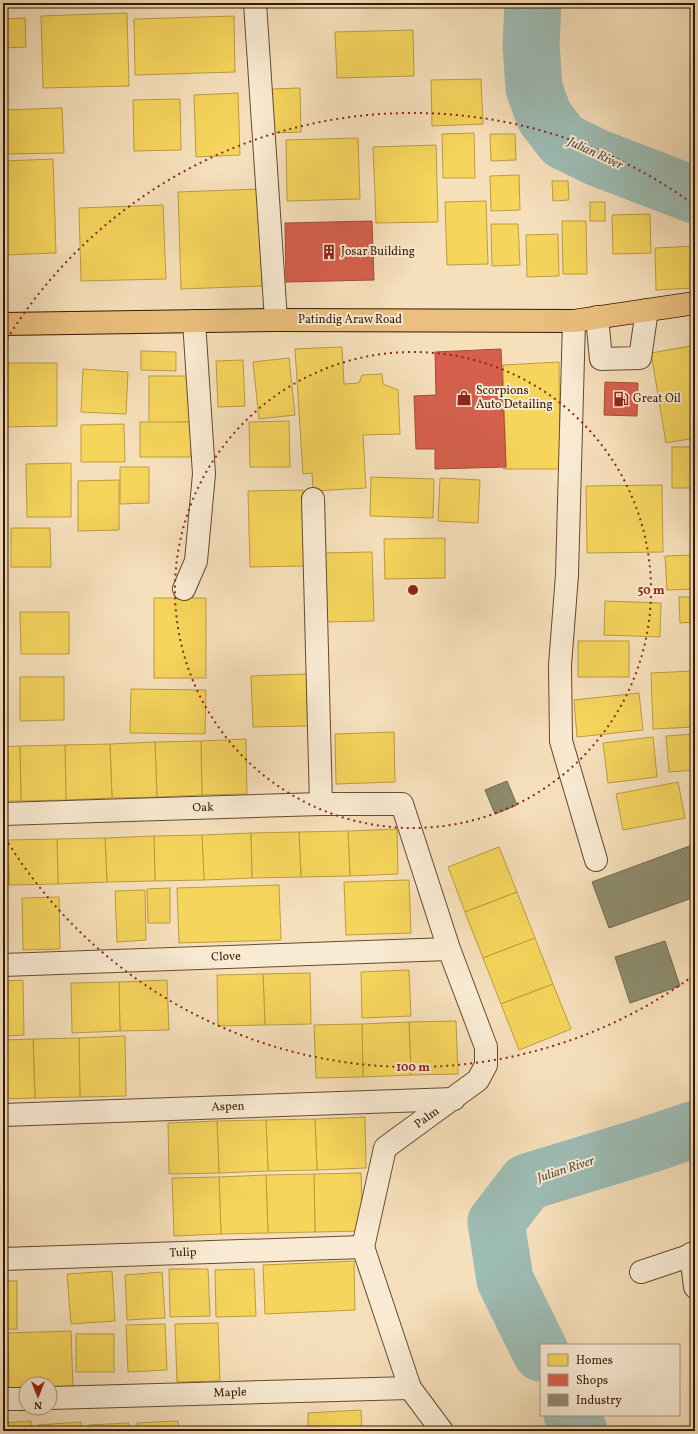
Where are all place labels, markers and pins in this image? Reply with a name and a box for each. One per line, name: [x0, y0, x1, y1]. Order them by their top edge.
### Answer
building icon: Josar Building: [320, 243, 338, 261]
place label: Josar Building: [341, 244, 415, 260]
place label: Scorpions Auto Detailing: [476, 383, 553, 413]
shop icon: Scorpions Auto Detailing: [455, 389, 473, 407]
fuel station icon: Great Oil: [612, 390, 630, 408]
place label: Great Oil: [633, 391, 681, 407]
centre of rings: [406, 583, 420, 597]

